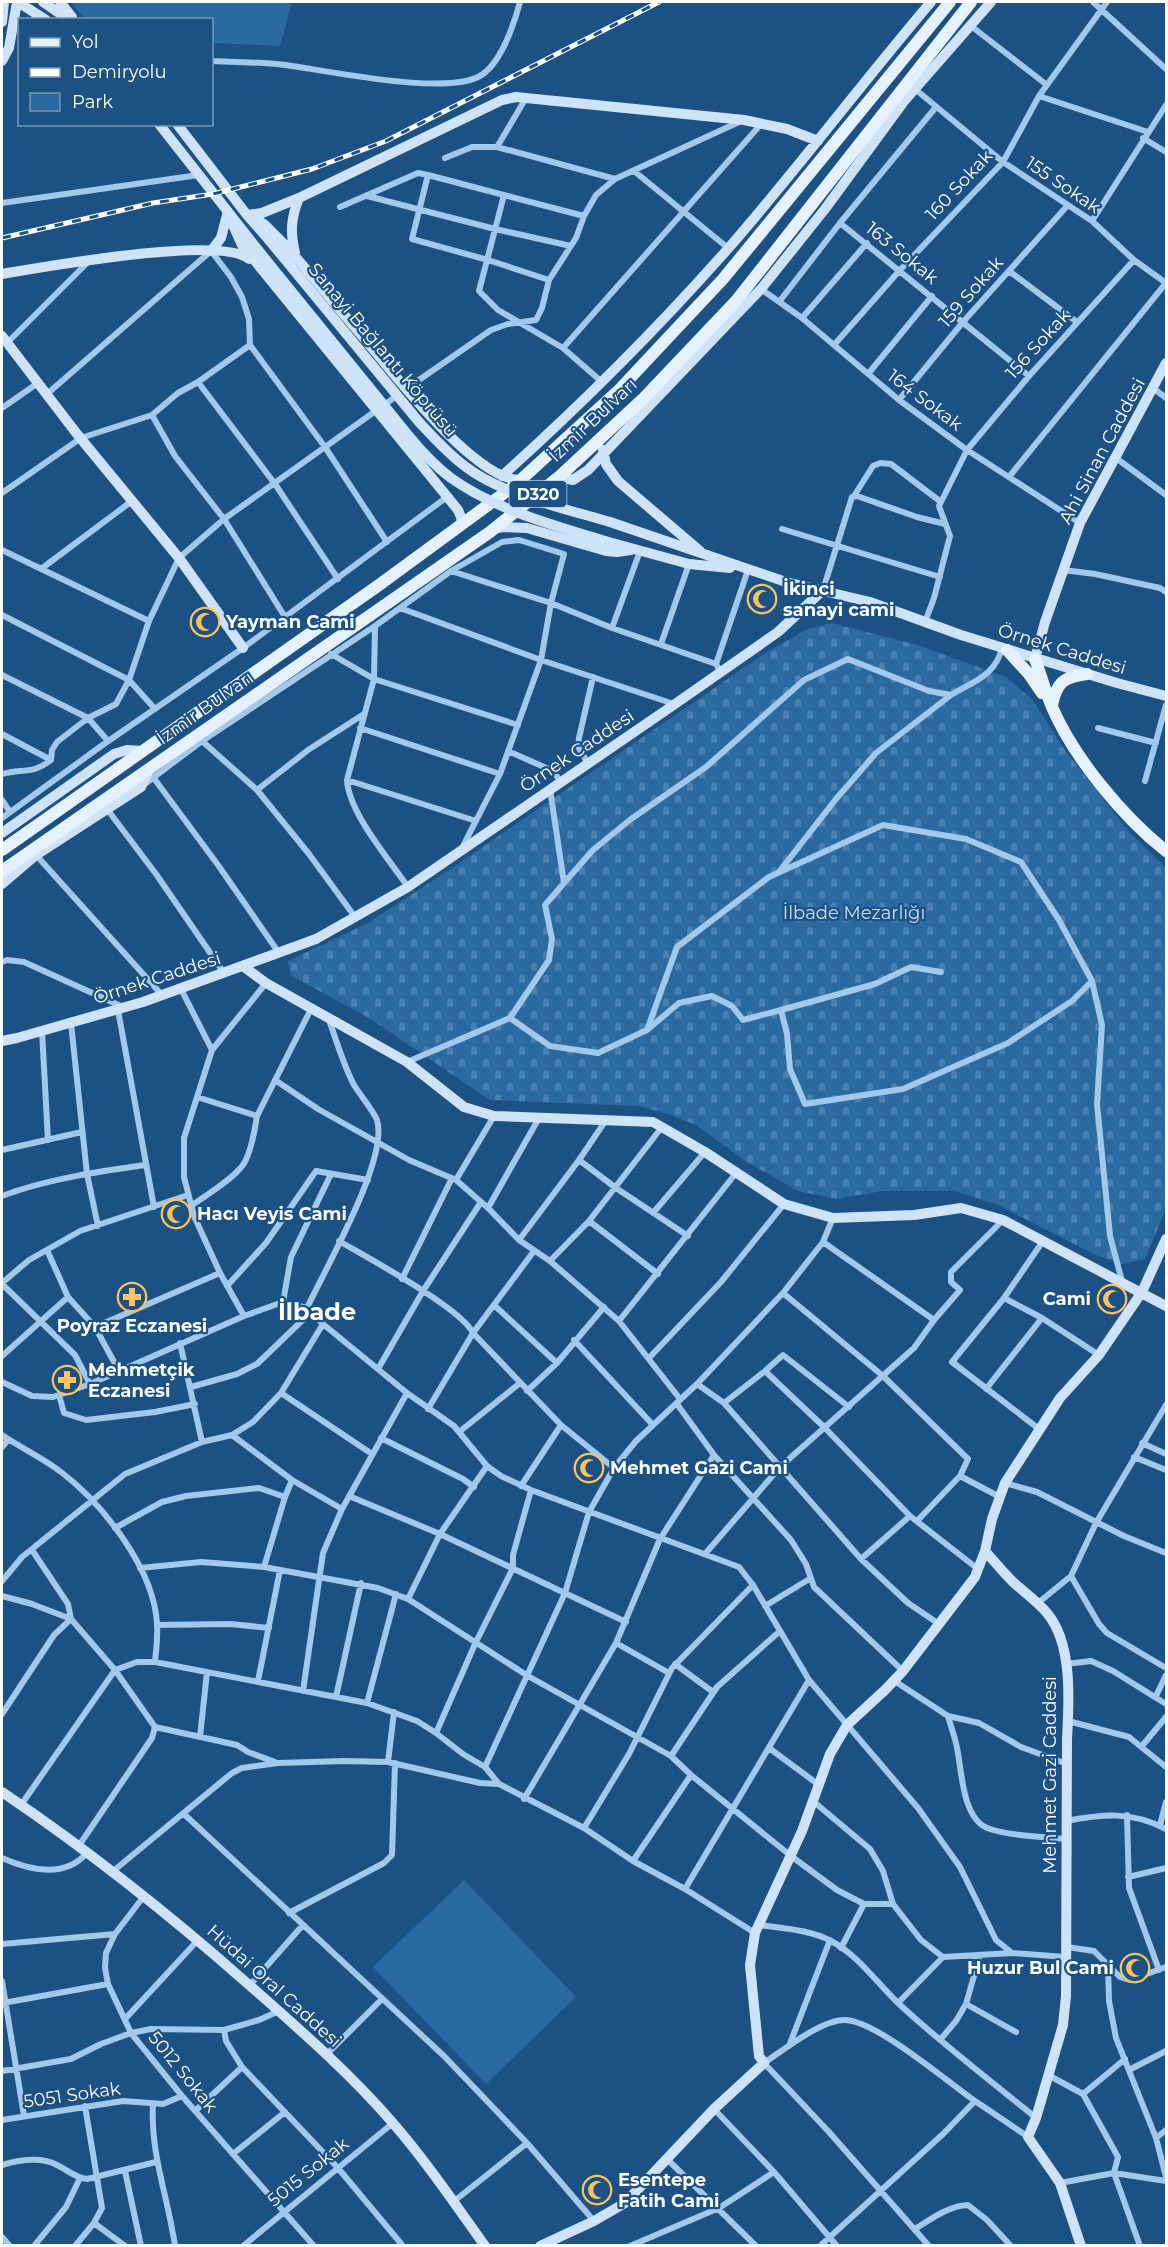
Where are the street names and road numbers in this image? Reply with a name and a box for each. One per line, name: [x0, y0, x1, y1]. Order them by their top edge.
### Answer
street label: 160 Sokak: [921, 145, 997, 225]
street label: 155 Sokak: [1021, 152, 1105, 218]
street label: 163 Sokak: [861, 217, 943, 289]
street label: 159 Sokak: [934, 252, 1008, 332]
street label: Sanayi Bağlantı Köprüsü: [304, 258, 462, 442]
street label: 156 Sokak: [1001, 304, 1075, 384]
street label: 164 Sokak: [883, 365, 967, 436]
street label: İzmir Bulvarı: [544, 373, 642, 467]
street label: Ahi Sinan Caddesi: [1054, 374, 1150, 528]
road number: D320: [510, 481, 566, 507]
street label: Örnek Caddesi: [995, 619, 1129, 679]
street label: İzmir Bulvarı: [152, 667, 258, 749]
street label: Örnek Caddesi: [516, 705, 638, 797]
street label: Örnek Caddesi: [90, 947, 224, 1009]
street label: Mehmet Gazi Caddesi: [1039, 1676, 1061, 1874]
street label: Hüdai Oral Caddesi: [202, 1920, 346, 2052]
street label: 5012 Sokak: [144, 2027, 222, 2117]
street label: 5051 Sokak: [22, 2077, 122, 2113]
street label: 5015 Sokak: [263, 2133, 353, 2211]

